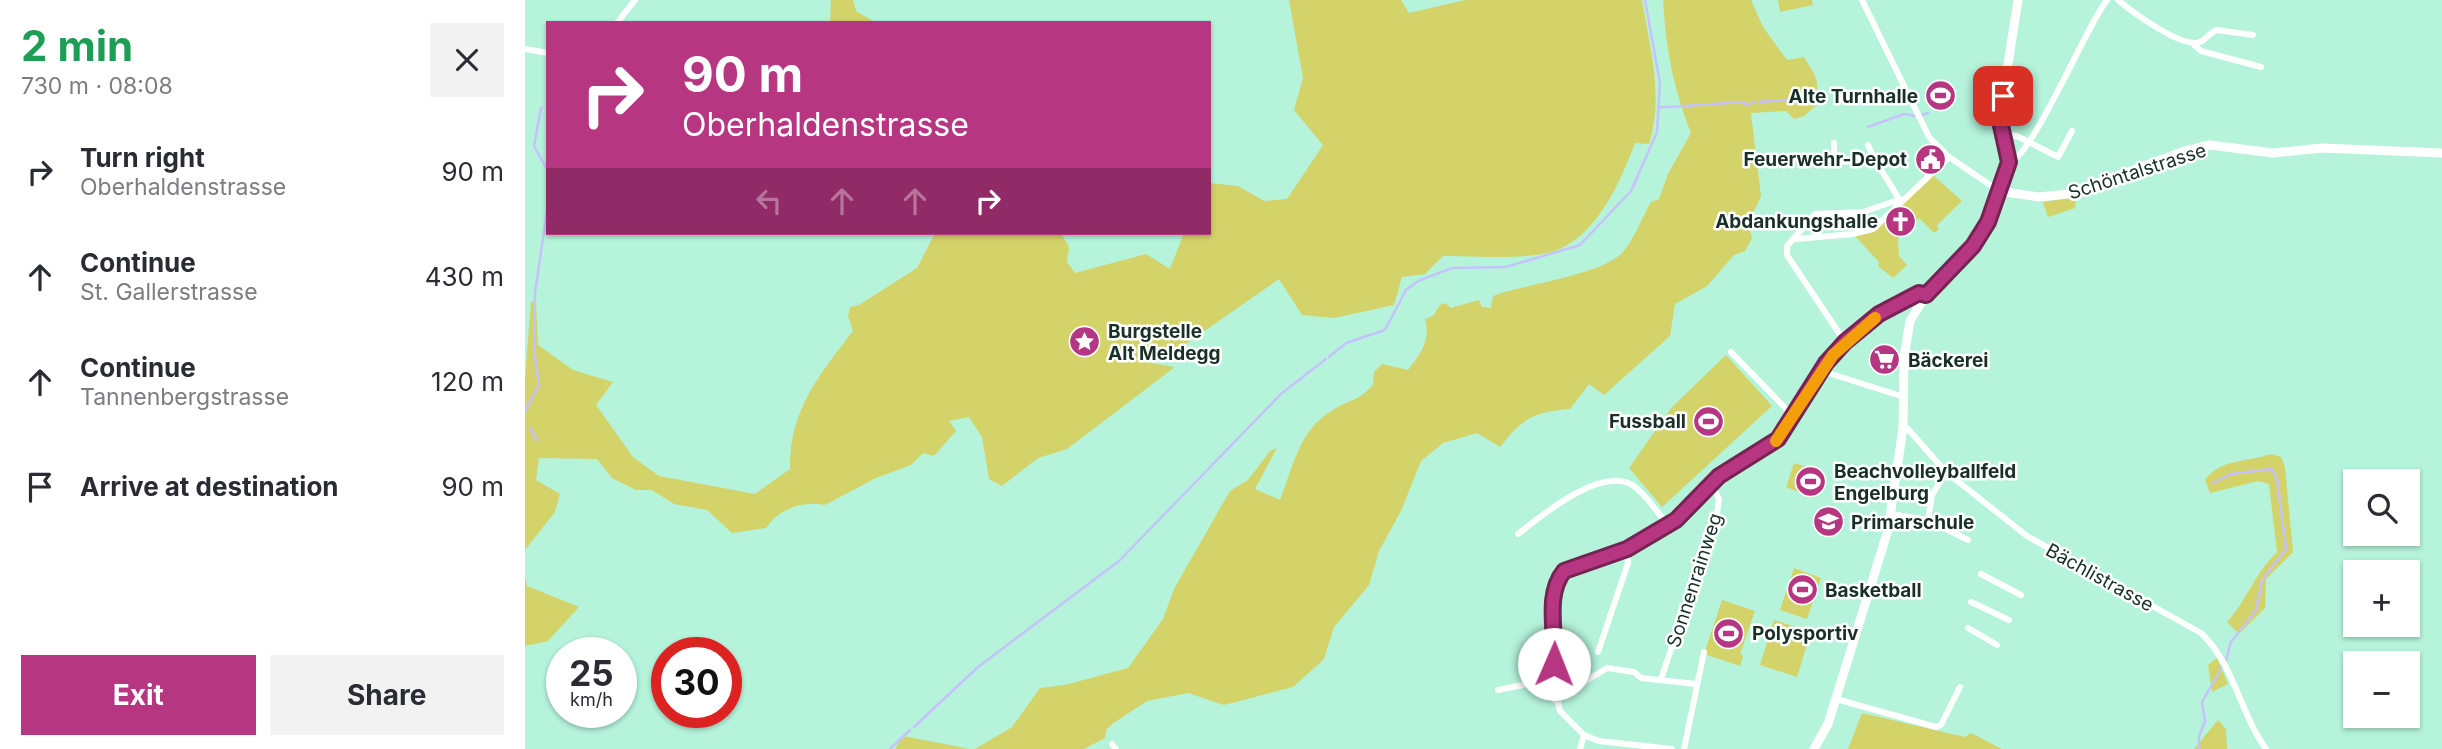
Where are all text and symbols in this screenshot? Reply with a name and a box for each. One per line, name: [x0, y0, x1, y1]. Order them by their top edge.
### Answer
text: 2 min: [21, 20, 133, 71]
button: close: [430, 23, 504, 97]
text: 90 m: [682, 45, 803, 104]
icon: right: [567, 49, 658, 140]
pin: [1973, 66, 2033, 126]
text: 730 m · 08:08: [21, 72, 173, 100]
icon: arrive: [1984, 77, 2022, 115]
sports icon: Alte Turnhalle: [1924, 79, 1958, 113]
place label: Alte Turnhalle: [1789, 85, 1918, 108]
text: Oberhaldenstrasse: [682, 105, 969, 144]
street label: Schöntalstrasse: [2065, 138, 2209, 205]
text: Turn right: [80, 142, 205, 173]
public building icon: Feuerwehr-Depot: [1913, 142, 1947, 176]
place label: Feuerwehr-Depot: [1743, 148, 1907, 171]
icon: right: [21, 153, 59, 191]
text: 90 m: [441, 156, 504, 187]
text: Oberhaldenstrasse: [80, 173, 286, 201]
icon: left: [750, 182, 788, 220]
icon: ahead: [823, 182, 861, 220]
icon: ahead: [896, 182, 934, 220]
icon: right: [969, 182, 1007, 220]
church icon: Abdankungshalle: [1884, 204, 1918, 238]
place label: Abdankungshalle: [1715, 210, 1878, 233]
text: Continue: [80, 247, 196, 278]
icon: ahead: [21, 258, 59, 296]
text: 430 m: [425, 261, 504, 292]
text: St. Gallerstrasse: [80, 278, 258, 306]
place label: Burgstelle Alt Meldegg: [1108, 320, 1221, 365]
place icon: Burgstelle Alt Meldegg: [1068, 325, 1102, 359]
supermarket icon: Bäckerei: [1868, 343, 1902, 377]
place label: Bäckerei: [1908, 349, 1988, 372]
text: Continue: [80, 352, 196, 383]
icon: ahead: [21, 363, 59, 401]
text: 120 m: [431, 366, 504, 397]
text: Tannenbergstrasse: [80, 383, 289, 411]
sports icon: Fussball: [1692, 404, 1726, 438]
place label: Fussball: [1609, 410, 1686, 433]
place label: Beachvolleyballfeld Engelburg: [1834, 460, 2016, 505]
sports icon: Beachvolleyballfeld Engelburg: [1794, 465, 1828, 499]
icon: arrive: [21, 468, 59, 506]
map controls: [2343, 469, 2420, 728]
button: search: [2343, 469, 2420, 546]
text: Arrive at destination: [80, 471, 339, 502]
text: 90 m: [441, 471, 504, 502]
school or university icon: Primarschule: [1811, 505, 1845, 539]
street label: Sonnenrainweg: [1662, 510, 1727, 650]
place label: Primarschule: [1851, 511, 1974, 534]
street label: Bächlistrasse: [2042, 538, 2158, 616]
button: +: [2343, 560, 2420, 637]
sports icon: Basketball: [1785, 573, 1819, 607]
place label: Basketball: [1825, 579, 1922, 602]
sports icon: Polysportiv: [1712, 616, 1746, 650]
place label: Polysportiv: [1752, 622, 1859, 645]
position arrow: [1517, 627, 1591, 701]
speed limit sign: 30: [651, 637, 742, 728]
button: −: [2343, 651, 2420, 728]
text: 25: [569, 652, 614, 694]
button: Exit: [21, 655, 256, 735]
button: Share: [270, 655, 504, 735]
text: km/h: [570, 689, 613, 710]

